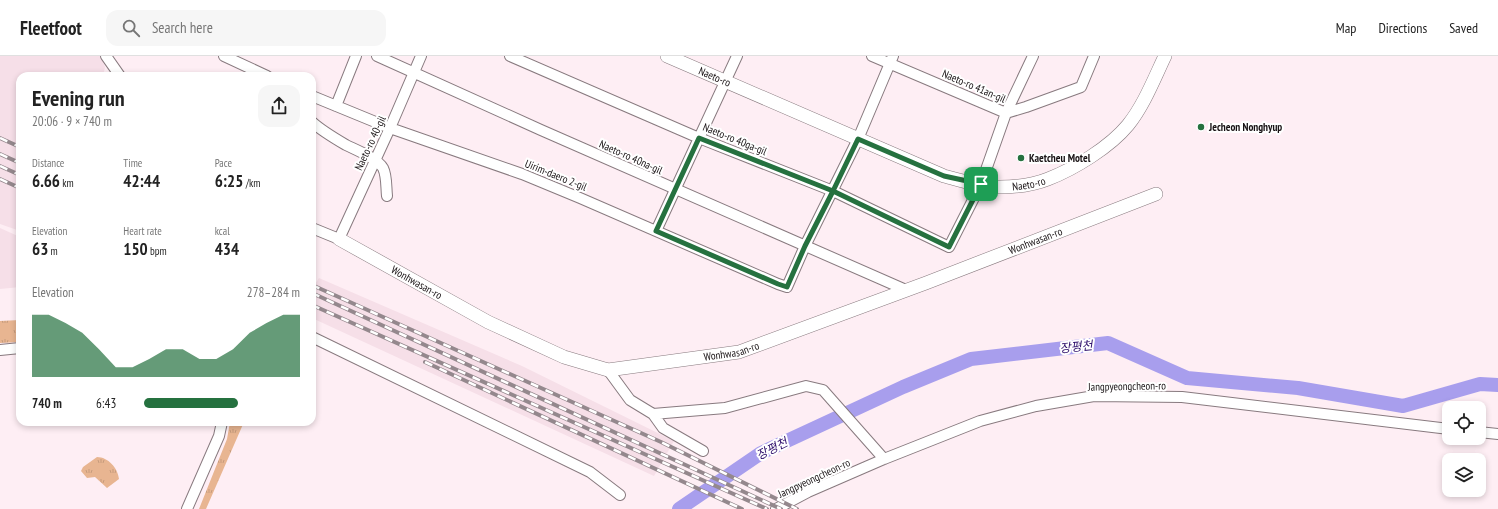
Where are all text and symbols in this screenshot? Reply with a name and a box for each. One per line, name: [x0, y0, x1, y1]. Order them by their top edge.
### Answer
search box: [106, 10, 386, 46]
text: Fleetfoot: [20, 16, 82, 40]
icon: search: [120, 17, 142, 39]
text: Search here: [152, 18, 213, 37]
text: Map: [1336, 19, 1356, 37]
text: Directions: [1378, 19, 1427, 37]
text: Saved: [1449, 19, 1478, 37]
street label: Naeto-ro: [697, 64, 733, 90]
street label: Naeto-ro 41an-gil: [940, 66, 1008, 106]
text: Evening run: [32, 84, 125, 112]
button: share: [258, 85, 300, 127]
text: 20:06 · 9 × 740 m: [32, 113, 112, 130]
street label: Naeto-ro 40-gil: [351, 113, 389, 173]
street label: Naeto-ro 40ga-gil: [701, 120, 769, 158]
place label: Jecheon Nonghyup: [1208, 120, 1282, 134]
marker: Jecheon Nonghyup: [1196, 122, 1206, 132]
street label: Naeto-ro 40na-gil: [597, 137, 665, 177]
place label: Kaetcheu Motel: [1029, 151, 1091, 165]
marker: Kaetcheu Motel: [1016, 153, 1026, 163]
text: Distance: [32, 156, 64, 170]
text: Time: [123, 156, 142, 170]
text: Pace: [215, 156, 232, 170]
street label: Uirim-daero 2-gil: [523, 156, 589, 194]
pin: [964, 167, 998, 201]
text: 6.66: [32, 170, 60, 192]
text: 42:44: [123, 170, 160, 192]
text: 6:25: [215, 170, 243, 192]
icon: arrive: [970, 173, 992, 195]
street label: Naeto-ro: [1011, 173, 1047, 194]
text: km: [60, 176, 74, 190]
text: /km: [243, 176, 260, 190]
text: Elevation: [32, 224, 67, 238]
text: Heart rate: [123, 224, 162, 238]
text: kcal: [215, 224, 230, 238]
street label: Wonhwasan-ro: [1007, 224, 1064, 257]
text: 63: [32, 238, 48, 260]
text: 150: [123, 238, 148, 260]
text: 434: [215, 238, 239, 260]
text: m: [48, 244, 58, 258]
text: bpm: [148, 244, 167, 258]
street label: Wonhwasan-ro: [389, 262, 445, 302]
text: Elevation: [32, 284, 74, 301]
text: 278–284 m: [247, 284, 300, 301]
water label: 장평천: [1059, 337, 1095, 356]
street label: Wonhwasan-ro: [703, 338, 761, 364]
street label: Jangpyeongcheon-ro: [1087, 378, 1166, 394]
text: 740 m: [32, 395, 62, 412]
text: 6:43: [96, 395, 116, 412]
map controls: [1442, 401, 1486, 497]
button: locate: [1442, 401, 1486, 445]
water label: 장평천: [754, 433, 792, 463]
button: layers: [1442, 453, 1486, 497]
street label: Jangpyeongcheon-ro: [775, 455, 853, 501]

